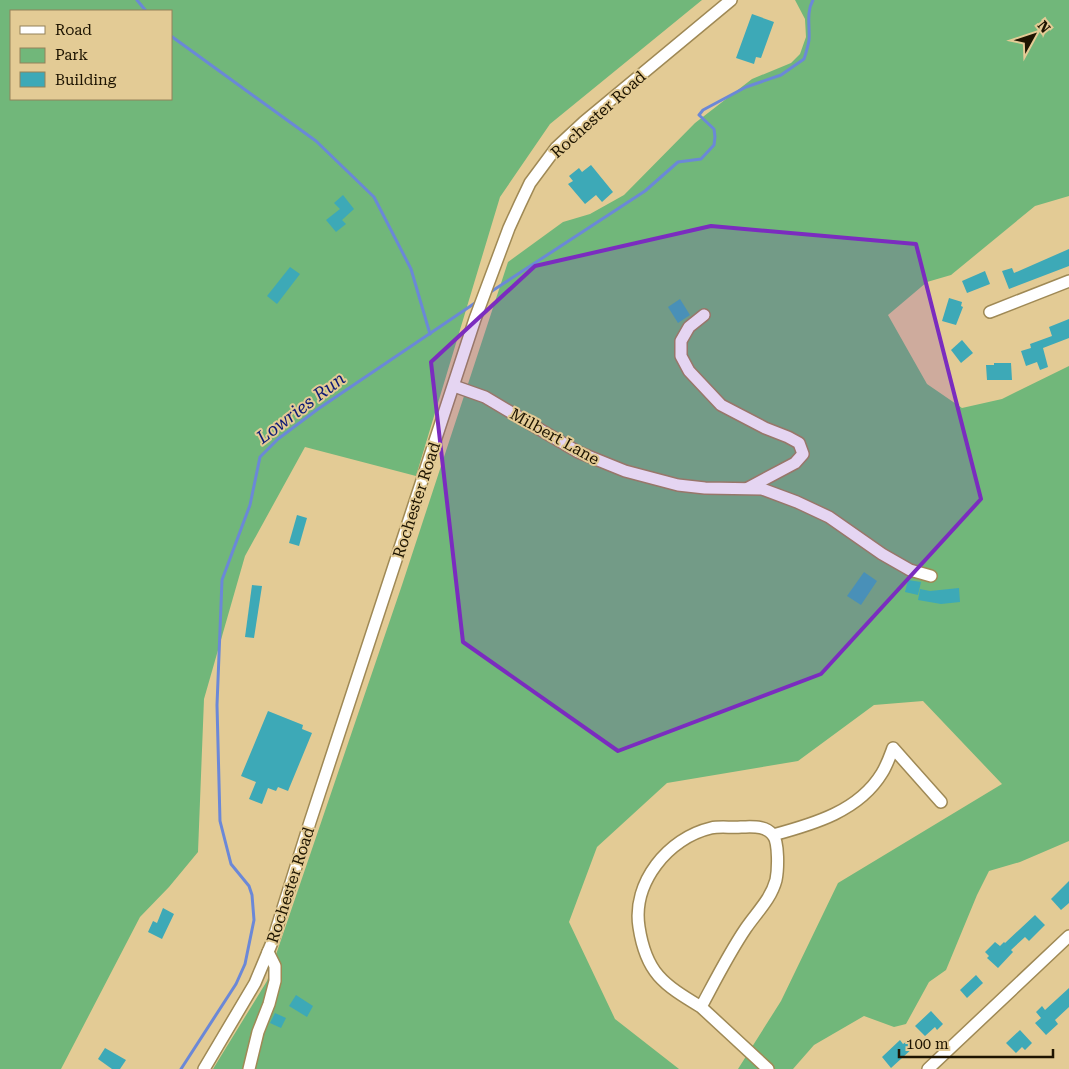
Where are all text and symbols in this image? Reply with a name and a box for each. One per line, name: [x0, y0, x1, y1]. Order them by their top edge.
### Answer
legend: [10, 10, 172, 100]
north arrow: [1009, 10, 1059, 60]
text: N: [1034, 17, 1054, 36]
text: Road: [55, 21, 92, 39]
text: Park: [55, 46, 89, 64]
street label: Rochester Road: [547, 67, 650, 162]
text: Building: [55, 71, 117, 89]
water label: Lowries Run: [252, 368, 349, 448]
street label: Milbert Lane: [507, 404, 603, 469]
street label: Rochester Road: [389, 440, 444, 561]
street label: Rochester Road: [263, 825, 318, 946]
scale bar: [899, 1026, 1053, 1058]
text: 100 m: [906, 1035, 949, 1053]

